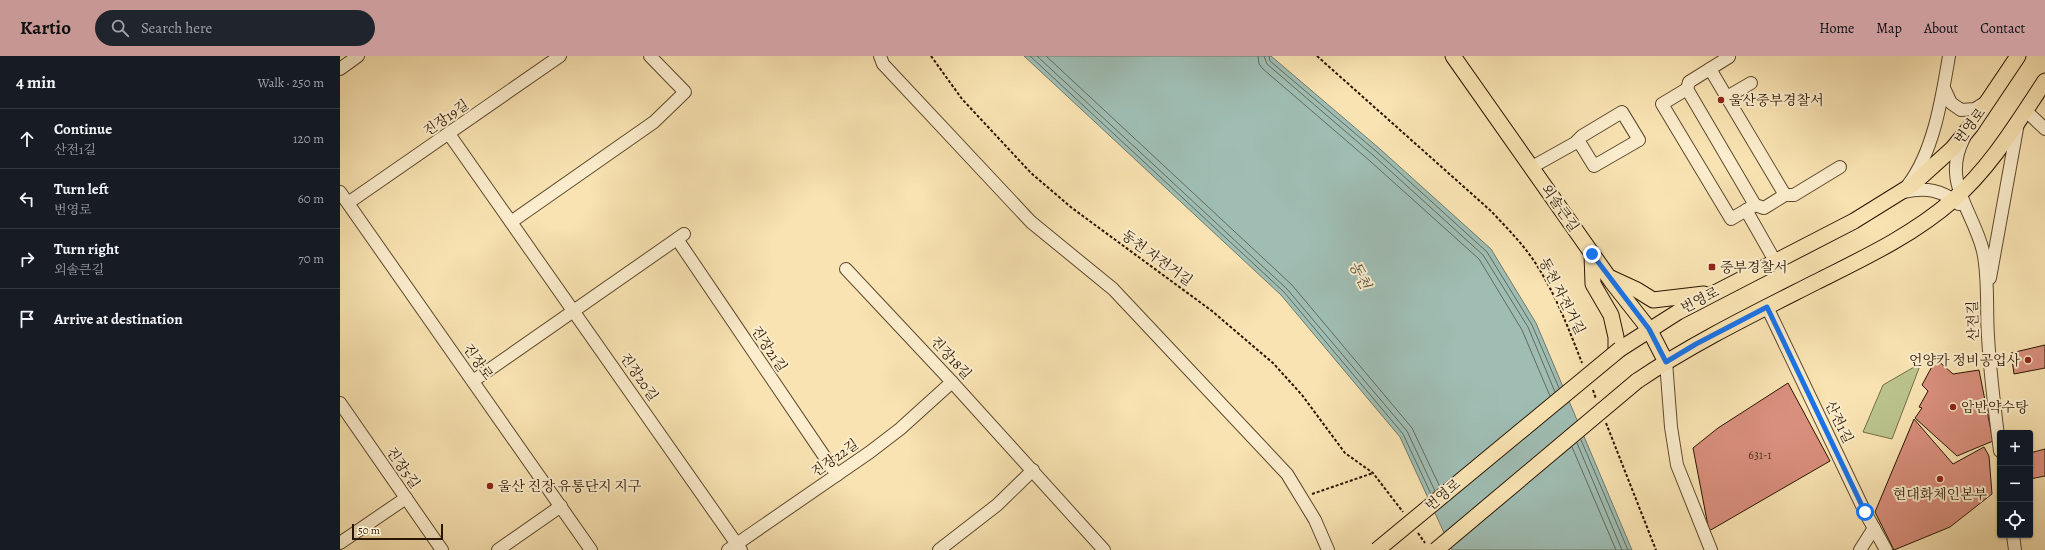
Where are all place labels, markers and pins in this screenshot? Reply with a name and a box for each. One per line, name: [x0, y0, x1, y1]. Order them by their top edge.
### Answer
place label: 울산중부경찰서: [1729, 91, 1824, 110]
marker: 울산중부경찰서: [1716, 95, 1726, 105]
place label: 중부경찰서: [1720, 258, 1788, 277]
marker: 중부경찰서: [1707, 262, 1717, 272]
place label: 언양카 정비공업사: [1909, 351, 2020, 370]
marker: 언양카 정비공업사: [2023, 355, 2033, 365]
place label: 암반약수탕: [1961, 398, 2029, 417]
marker: 암반약수탕: [1948, 402, 1958, 412]
marker: 현대화체인본부: [1935, 474, 1945, 484]
place label: 울산 진장 유통단지 지구: [498, 477, 642, 496]
marker: 울산 진장 유통단지 지구: [485, 481, 495, 491]
place label: 현대화체인본부: [1893, 485, 1988, 504]

